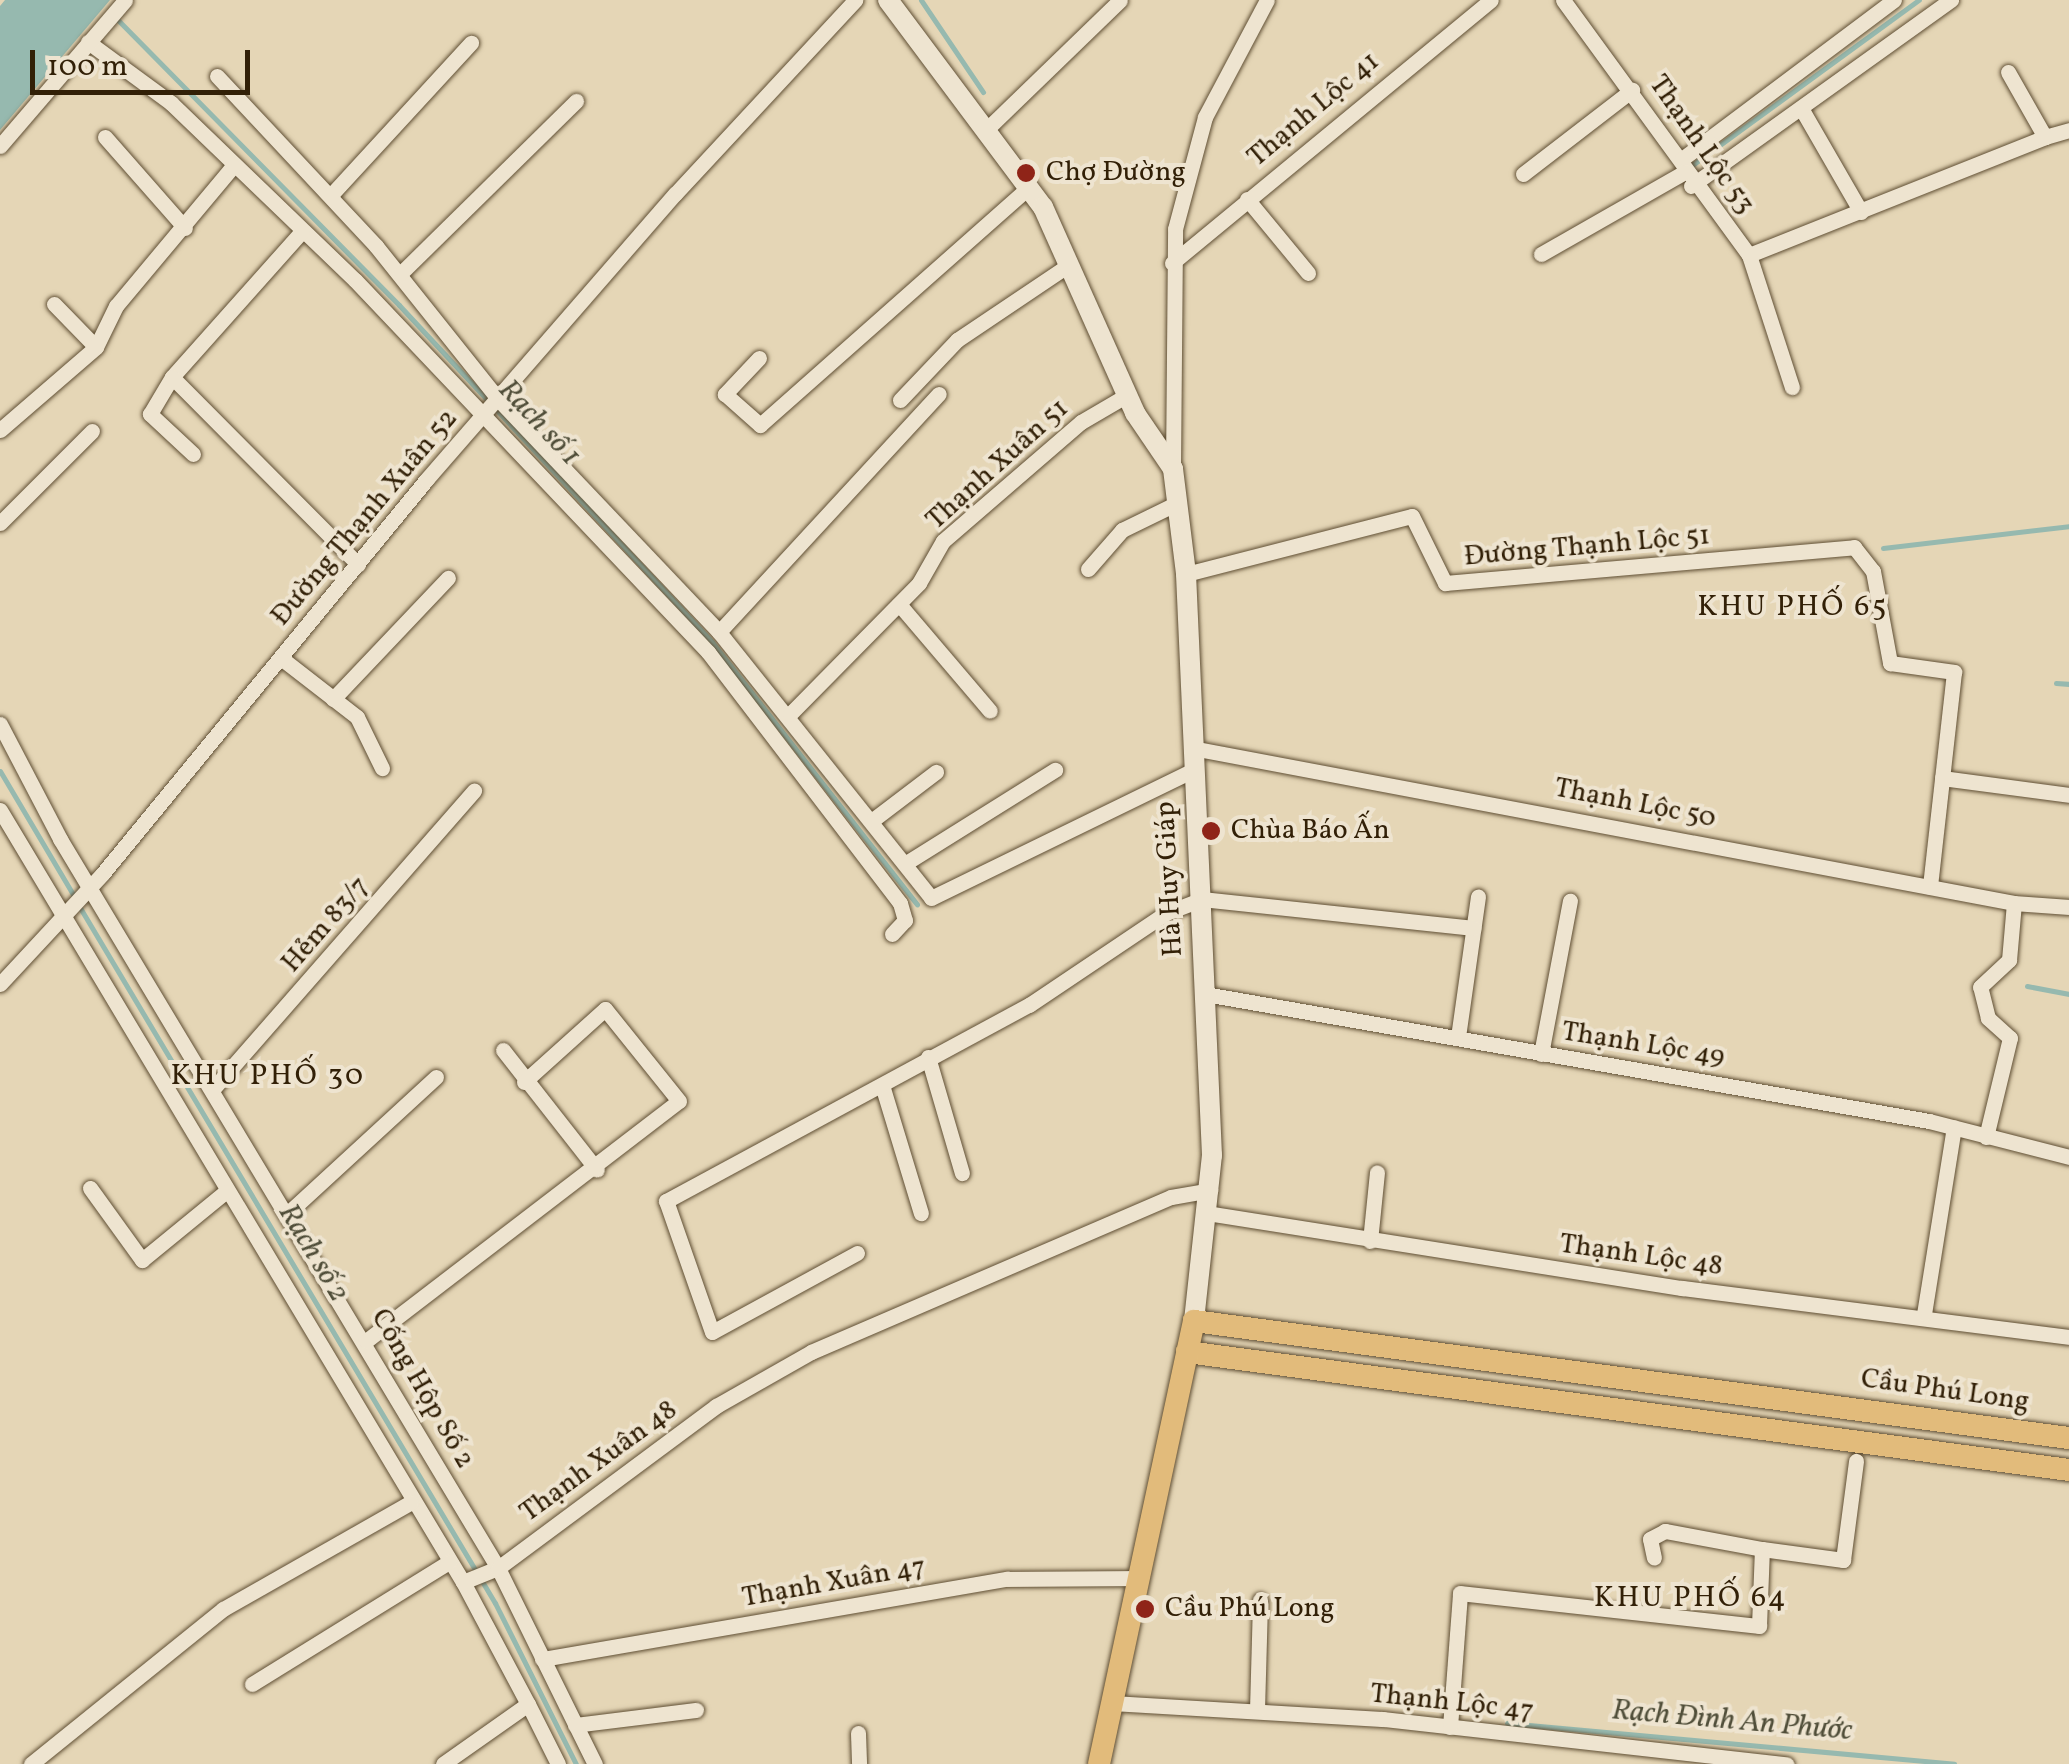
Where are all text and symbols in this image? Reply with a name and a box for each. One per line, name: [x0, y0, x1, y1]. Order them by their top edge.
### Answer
scale bar: [35, 30, 255, 92]
street label: Thạnh Lộc 41: [1241, 45, 1387, 175]
text: 100 m: [47, 46, 128, 88]
street label: Thạnh Lộc 53: [1641, 69, 1761, 221]
place label: Chợ Đường: [1046, 156, 1186, 190]
marker: Chợ Đường: [1015, 162, 1037, 184]
water label: Rạch số 1: [490, 372, 588, 474]
street label: Thạnh Xuân 51: [920, 392, 1076, 538]
street label: Đường Thạnh Xuân 52: [264, 403, 466, 633]
street label: Đường Thạnh Lộc 51: [1462, 519, 1712, 575]
district label: KHU PHỐ 65: [1697, 589, 1889, 625]
street label: Thạnh Lộc 50: [1551, 772, 1719, 836]
street label: Hà Huy Giáp: [1149, 800, 1191, 958]
place label: Chùa Báo Ấn: [1231, 814, 1390, 848]
marker: Chùa Báo Ấn: [1200, 820, 1222, 842]
street label: Hẻm 83/7: [275, 870, 377, 980]
street label: Thạnh Lộc 49: [1559, 1016, 1727, 1074]
district label: KHU PHỐ 30: [171, 1058, 365, 1094]
water label: Rạch số 2: [270, 1197, 356, 1309]
street label: Thạnh Lộc 48: [1557, 1228, 1725, 1284]
street label: Cống Hộp Số 2: [363, 1303, 481, 1475]
street label: Cầu Phú Long: [1859, 1363, 2031, 1419]
street label: Thạnh Xuân 48: [514, 1394, 684, 1530]
street label: Thạnh Xuân 47: [740, 1550, 928, 1616]
district label: KHU PHỐ 64: [1594, 1580, 1788, 1616]
place label: Cầu Phú Long: [1165, 1592, 1335, 1626]
marker: Cầu Phú Long: [1134, 1598, 1156, 1620]
street label: Thạnh Lộc 47: [1368, 1678, 1536, 1728]
water label: Rạch Đình An Phước: [1610, 1693, 1854, 1749]

